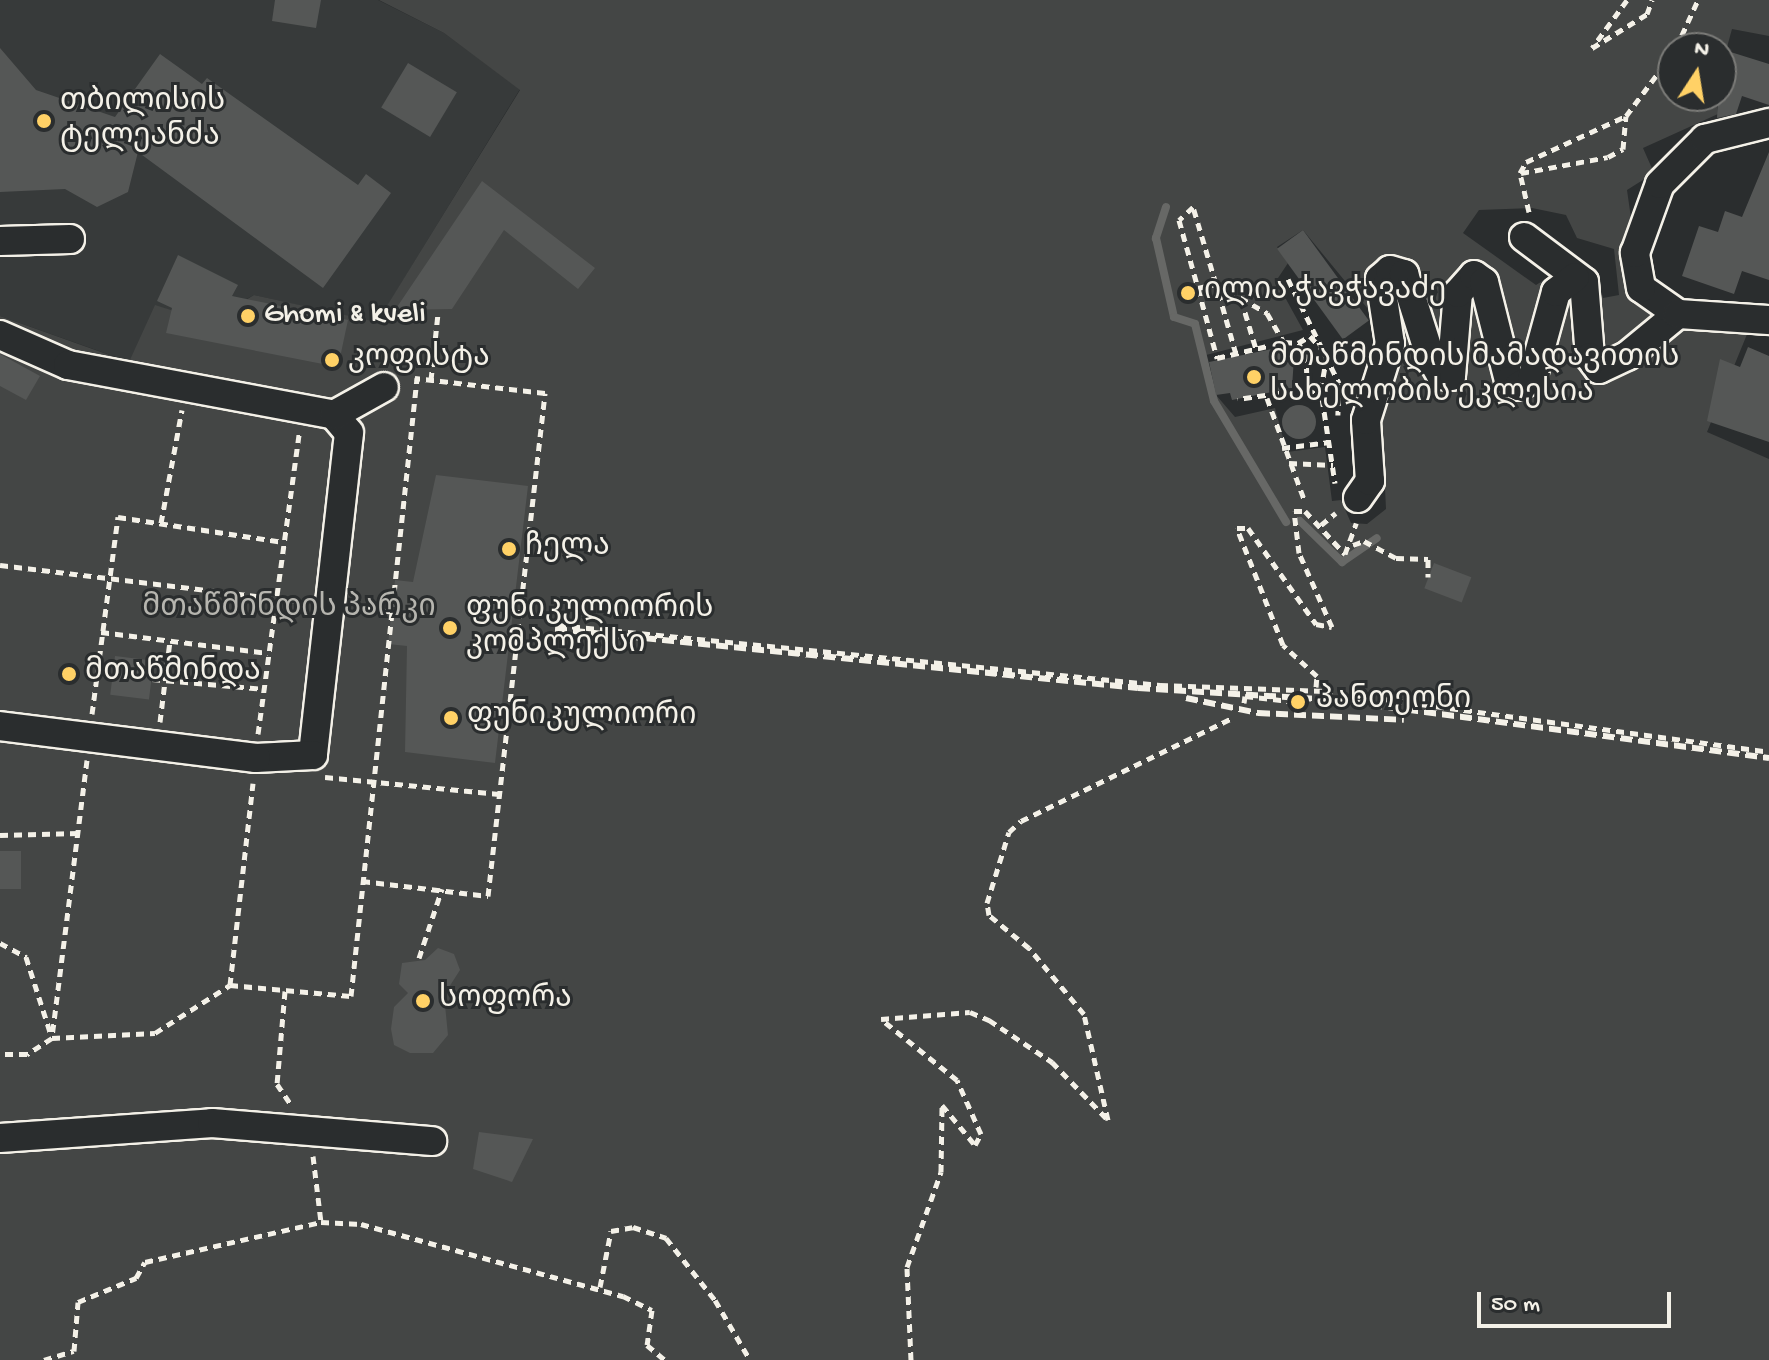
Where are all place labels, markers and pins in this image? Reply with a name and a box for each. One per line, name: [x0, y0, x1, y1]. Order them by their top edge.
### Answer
place label: თბილისის ტელეანძა: [60, 86, 225, 156]
marker: თბილისის ტელეანძა: [35, 112, 53, 130]
place label: ილია ჭავჭავაძე: [1204, 275, 1446, 311]
marker: ილია ჭავჭავაძე: [1179, 284, 1197, 302]
place label: Ghomi & kveli: [264, 298, 426, 334]
marker: Ghomi & kveli: [239, 307, 257, 325]
place label: კოფისტა: [348, 342, 490, 378]
place label: მთაწმინდის მამადავითის სახელობის ეკლესია: [1270, 342, 1679, 412]
marker: კოფისტა: [323, 351, 341, 369]
marker: მთაწმინდის მამადავითის სახელობის ეკლესია: [1245, 368, 1263, 386]
place label: ჩელა: [525, 531, 610, 567]
marker: ჩელა: [500, 540, 518, 558]
place label: ფუნიკულიორის კომპლექსი: [466, 593, 713, 664]
marker: ფუნიკულიორის კომპლექსი: [441, 619, 459, 637]
place label: მთაწმინდა: [85, 656, 261, 692]
marker: მთაწმინდა: [60, 665, 78, 683]
place label: პანთეონი: [1316, 684, 1471, 720]
marker: პანთეონი: [1287, 691, 1309, 713]
place label: ფუნიკულიორი: [467, 700, 696, 736]
marker: ფუნიკულიორი: [442, 709, 460, 727]
place label: სოფორა: [439, 983, 572, 1019]
marker: სოფორა: [414, 992, 432, 1010]

